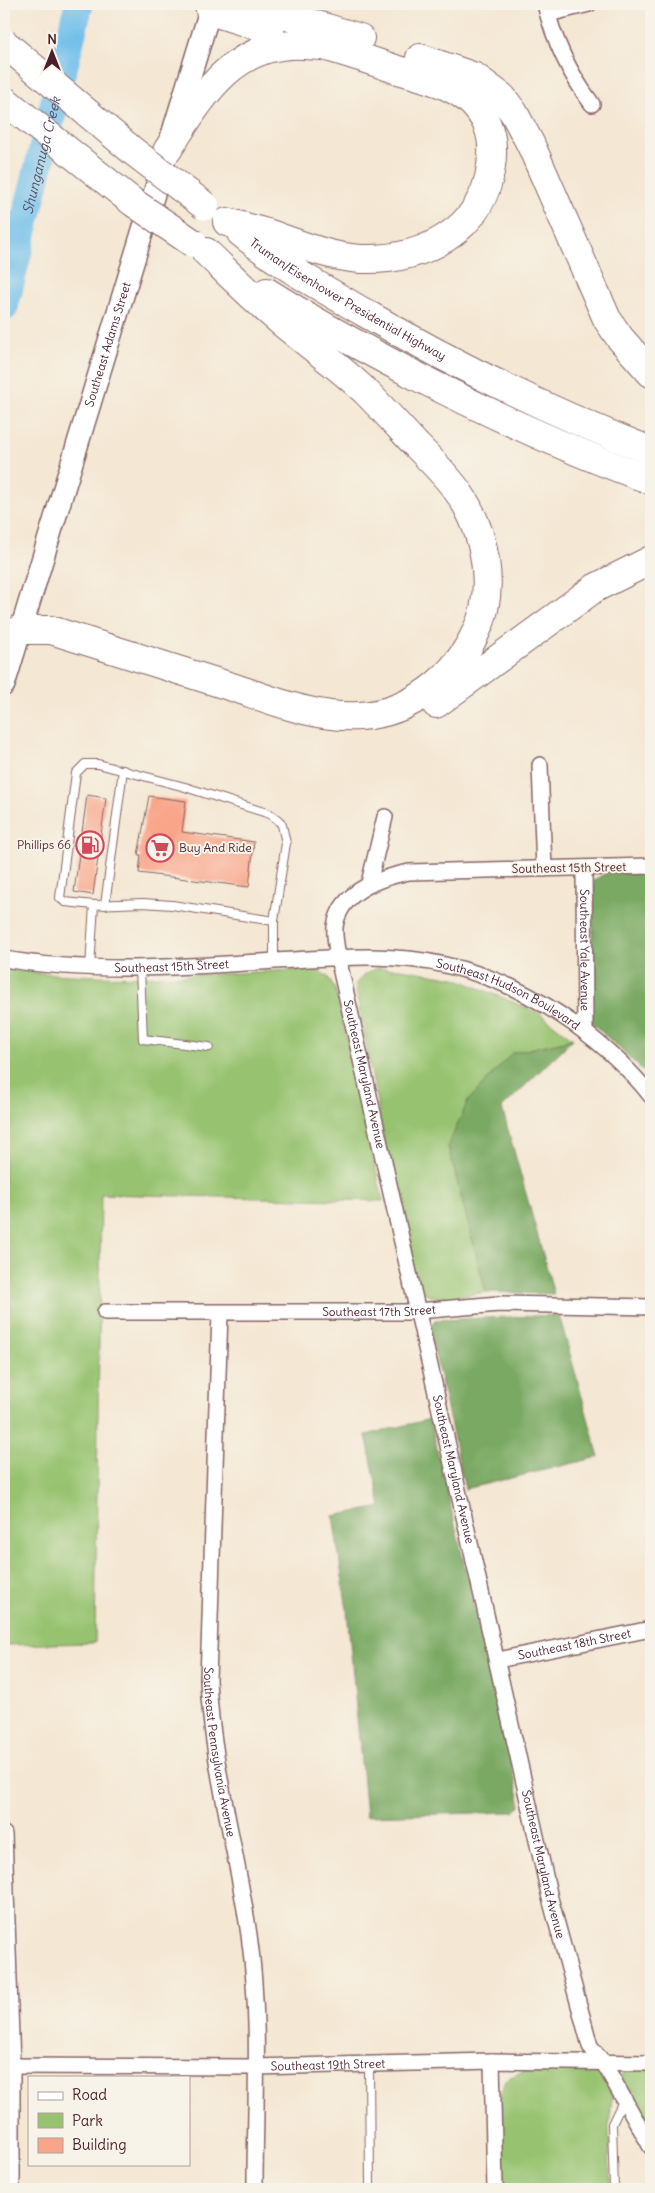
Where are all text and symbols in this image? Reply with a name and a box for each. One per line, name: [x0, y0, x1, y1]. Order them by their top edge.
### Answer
north arrow: [28, 28, 78, 78]
text: N: [47, 30, 57, 48]
water label: Shunganuga Creek: [18, 94, 65, 216]
street label: Truman/Eisenhower Presidential Highway: [247, 235, 449, 363]
street label: Southeast Adams Street: [81, 280, 134, 409]
fuel station icon: Phillips 66: [75, 830, 105, 860]
supermarket icon: Buy And Ride: [145, 833, 175, 863]
place label: Phillips 66: [17, 837, 71, 852]
place label: Buy And Ride: [179, 840, 252, 855]
street label: Southeast 15th Street: [512, 859, 626, 876]
street label: Southeast Yale Avenue: [577, 889, 593, 1011]
street label: Southeast Hudson Boulevard: [435, 955, 583, 1033]
street label: Southeast 15th Street: [114, 956, 229, 975]
street label: Southeast Maryland Avenue: [341, 998, 389, 1150]
street label: Southeast 17th Street: [322, 1301, 436, 1319]
street label: Southeast Maryland Avenue: [430, 1393, 478, 1545]
street label: Southeast 18th Street: [517, 1625, 632, 1663]
street label: Southeast Pennsylvania Avenue: [201, 1667, 239, 1838]
street label: Southeast Maryland Avenue: [519, 1788, 569, 1940]
street label: Southeast 19th Street: [270, 2056, 385, 2074]
legend: [28, 2076, 190, 2166]
text: Road: [72, 2085, 107, 2104]
text: Park: [72, 2111, 103, 2130]
text: Building: [72, 2135, 127, 2154]

